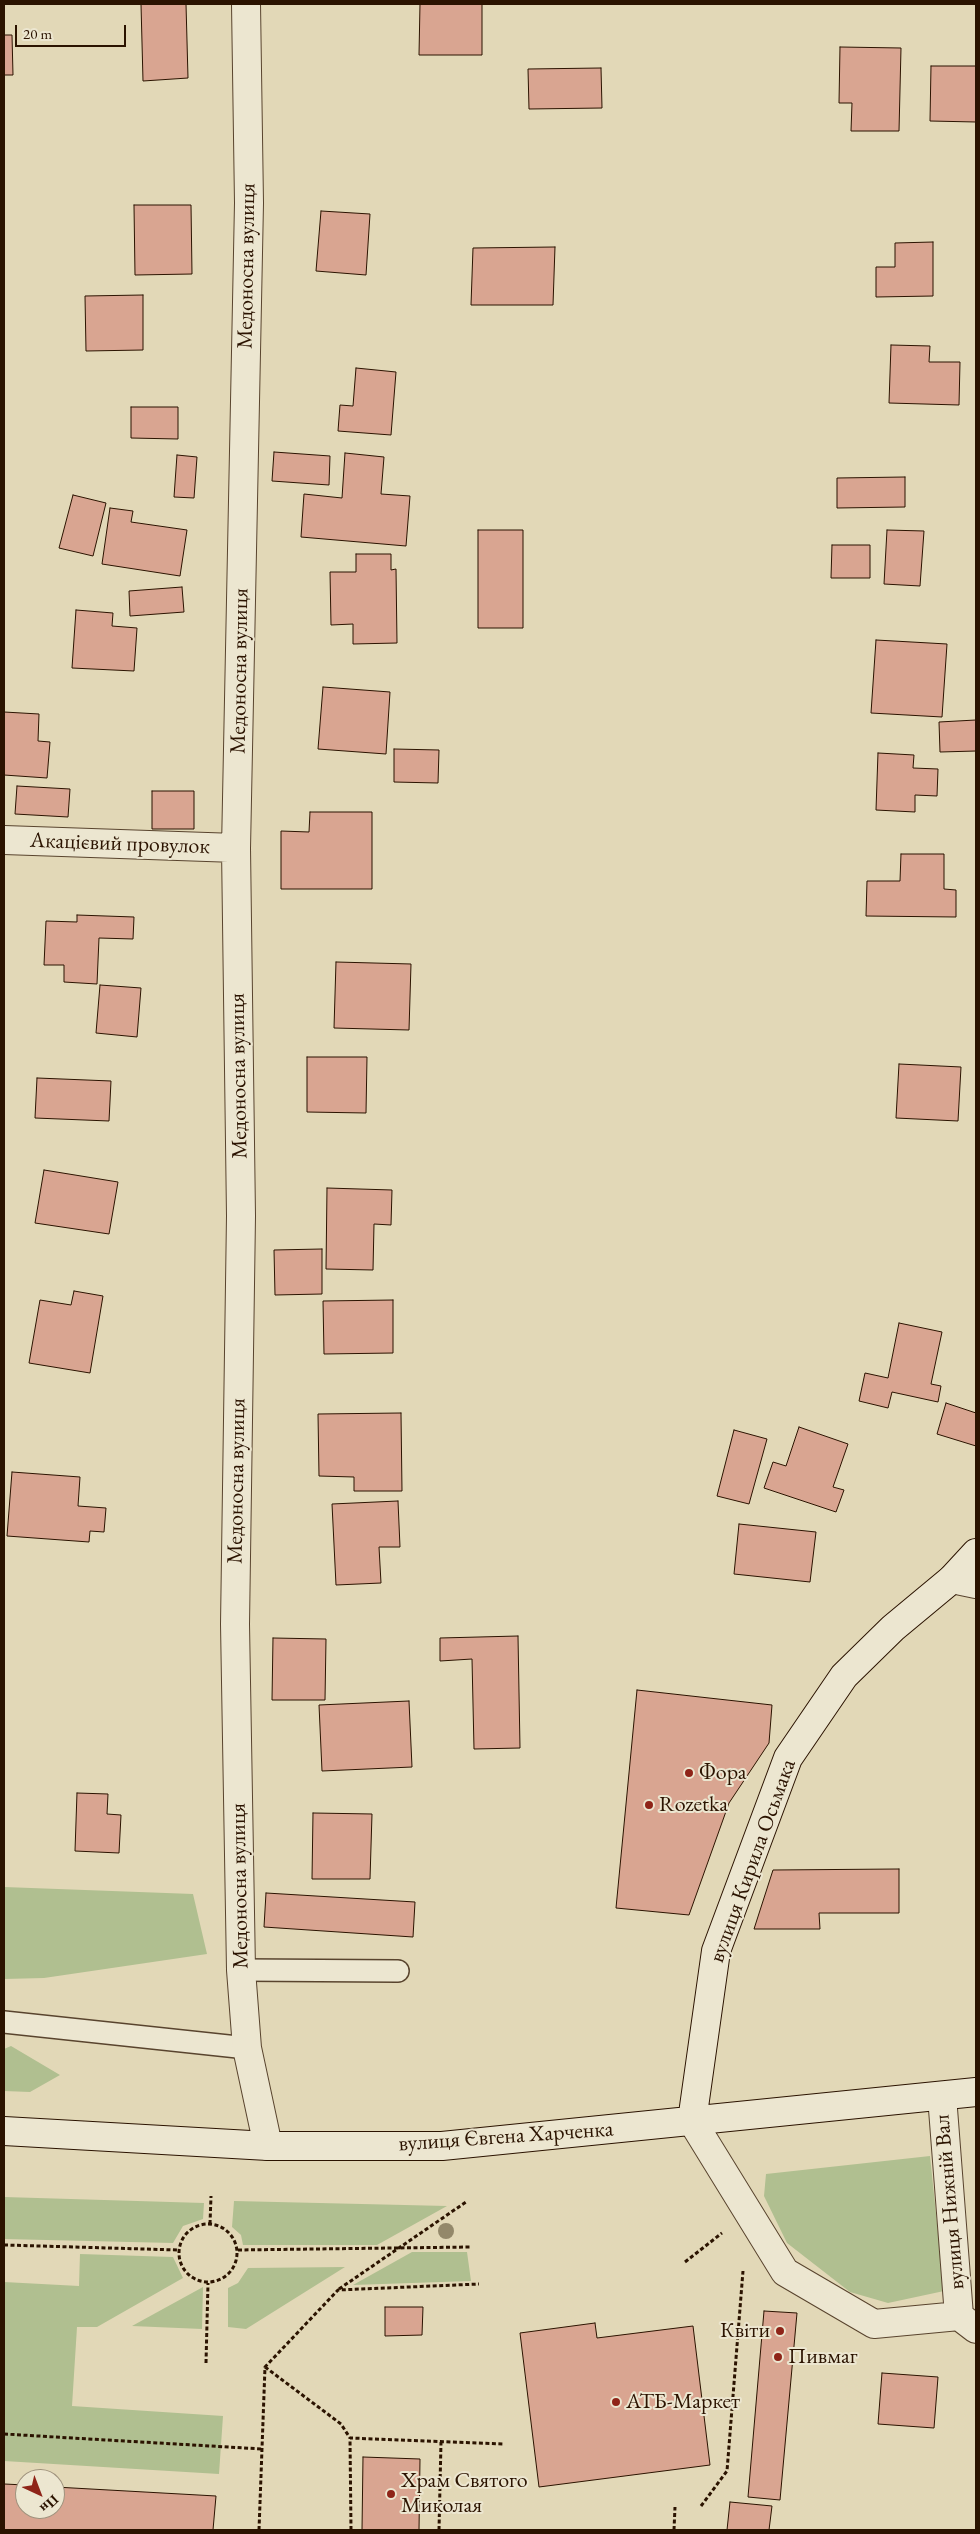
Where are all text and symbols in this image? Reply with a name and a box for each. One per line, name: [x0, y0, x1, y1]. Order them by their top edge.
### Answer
scale bar: [18, 15, 129, 47]
text: 20 m: [23, 24, 52, 43]
street label: Медоносна вулиця: [232, 183, 262, 349]
street label: Медоносна вулиця: [225, 588, 255, 754]
street label: Акацієвий провулок: [30, 828, 210, 860]
street label: Медоносна вулиця: [224, 993, 254, 1159]
street label: Медоносна вулиця: [222, 1398, 252, 1564]
street label: вулиця Кирила Осьмака: [704, 1756, 802, 1966]
place label: Фора: [699, 1760, 746, 1786]
marker: Фора: [683, 1767, 695, 1779]
place label: Rozetka: [659, 1792, 728, 1818]
marker: Rozetka: [643, 1799, 655, 1811]
street label: Медоносна вулиця: [225, 1803, 255, 1969]
street label: вулиця Нижній Вал: [929, 2113, 971, 2291]
street label: вулиця Євгена Харченка: [398, 2116, 614, 2158]
place label: Квіти: [720, 2318, 770, 2344]
marker: Квіти: [774, 2325, 786, 2337]
place label: Пивмаг: [788, 2344, 857, 2370]
marker: Пивмаг: [772, 2351, 784, 2363]
place label: АТБ-Маркет: [626, 2389, 740, 2415]
marker: АТБ-Маркет: [610, 2396, 622, 2408]
place label: Храм Святого Миколая: [401, 2468, 528, 2520]
north arrow: [15, 2469, 65, 2519]
marker: Храм Святого Миколая: [385, 2488, 397, 2500]
text: Пн: [36, 2491, 63, 2517]

